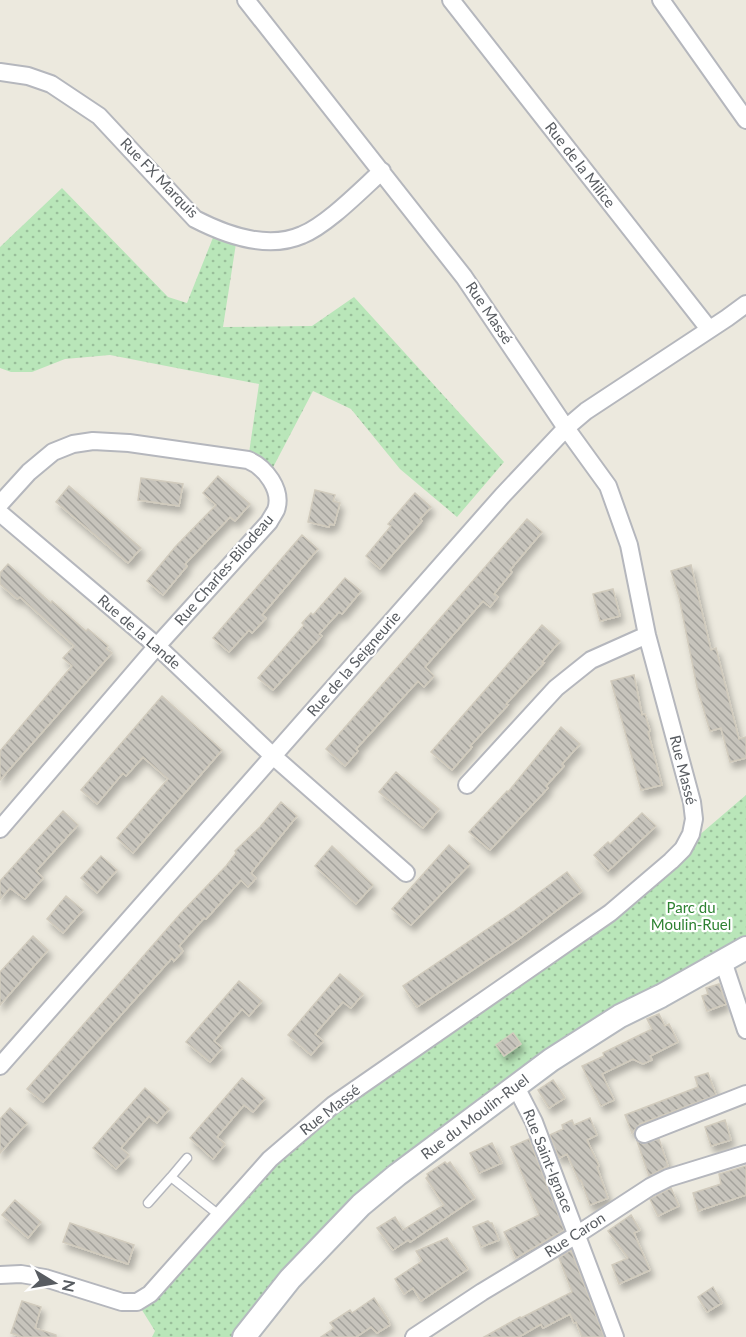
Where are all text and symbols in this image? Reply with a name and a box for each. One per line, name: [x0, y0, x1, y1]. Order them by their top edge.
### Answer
street label: Rue de la Milice: [542, 118, 620, 211]
street label: Rue FX Marquis: [117, 133, 202, 221]
street label: Rue Massé: [462, 278, 517, 347]
street label: Rue Charles-Bilodeau: [170, 510, 276, 629]
street label: Rue de la Lande: [94, 590, 185, 672]
street label: Rue de la Seigneurie: [303, 607, 404, 720]
street label: Rue Massé: [667, 733, 701, 807]
park label: Parc du Moulin-Ruel: [651, 898, 731, 933]
street label: Rue du Moulin-Ruel: [417, 1070, 532, 1163]
street label: Rue Massé: [296, 1080, 363, 1138]
street label: Rue Saint-Ignace: [520, 1106, 578, 1215]
street label: Rue Caron: [541, 1208, 608, 1260]
north arrow: [24, 1253, 84, 1313]
text: N: [59, 1278, 80, 1294]

